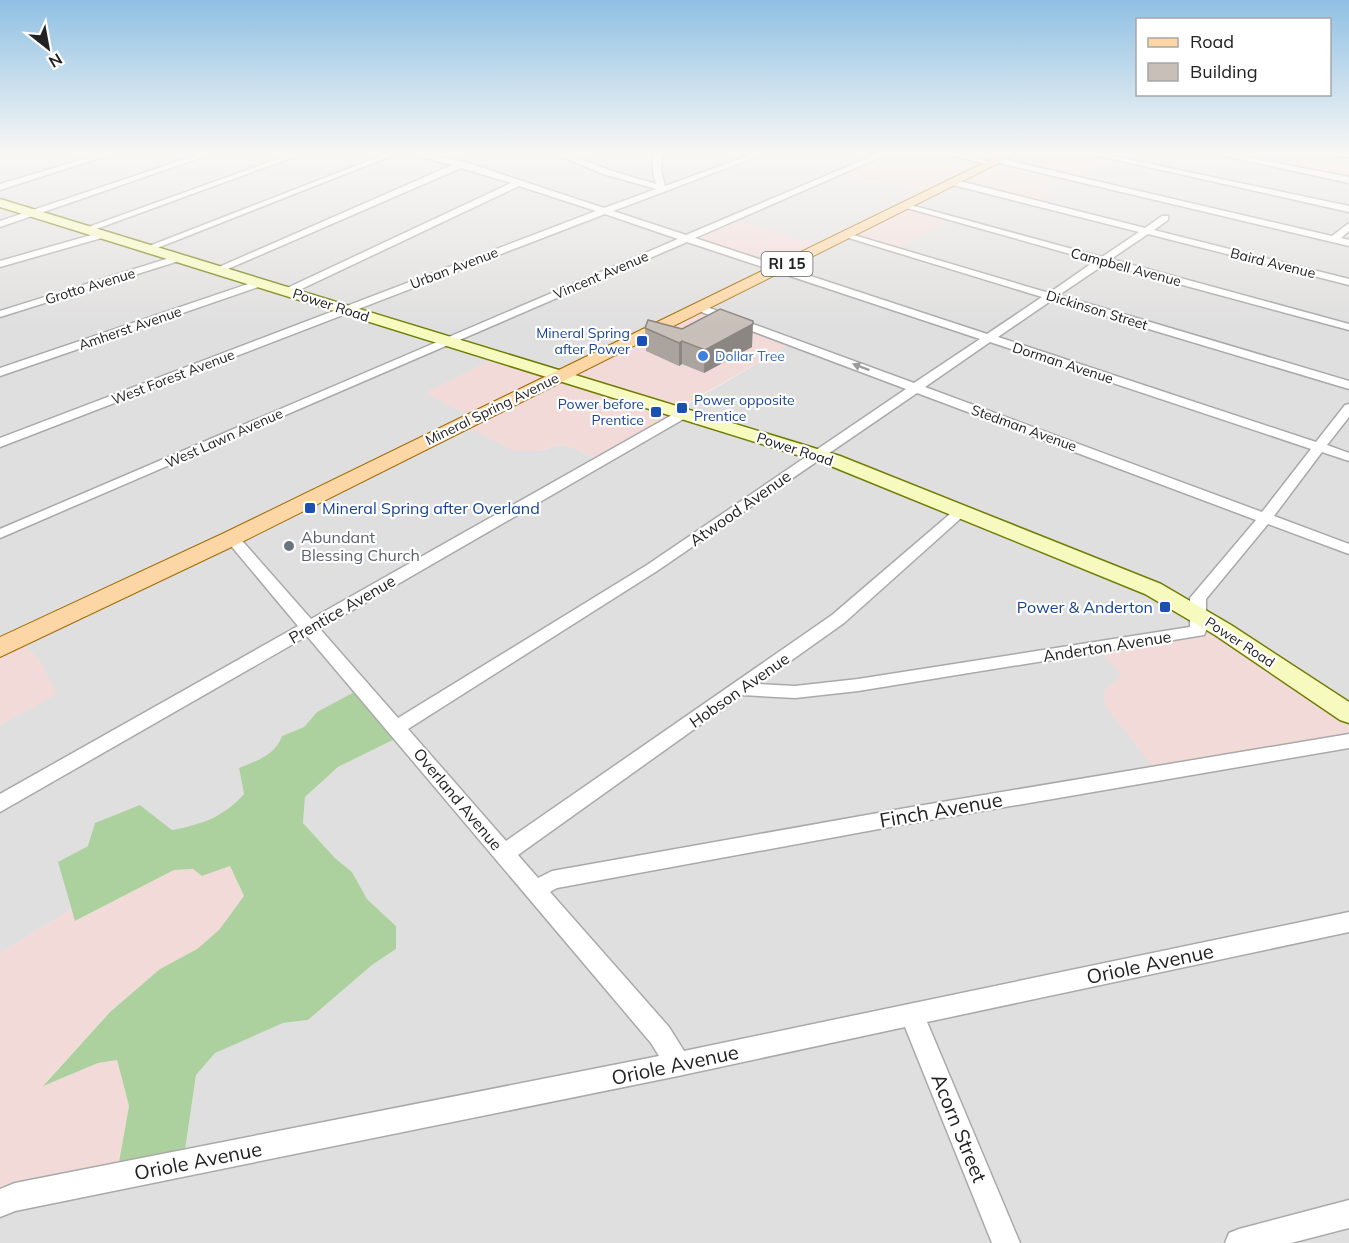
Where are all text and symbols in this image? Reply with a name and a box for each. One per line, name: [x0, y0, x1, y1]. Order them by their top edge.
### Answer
north arrow: [18, 18, 78, 78]
legend: [1136, 18, 1331, 96]
text: Road: [1190, 30, 1234, 53]
text: N: [45, 49, 66, 73]
text: Building: [1190, 60, 1258, 83]
street label: Urban Avenue: [407, 243, 501, 293]
street label: Campbell Avenue: [1069, 244, 1183, 290]
street label: Baird Avenue: [1229, 244, 1317, 282]
street label: Vincent Avenue: [551, 247, 651, 303]
road number: RI 15: [762, 252, 812, 276]
street label: Grotto Avenue: [43, 264, 137, 308]
street label: Power Road: [290, 284, 372, 326]
street label: Dickinson Street: [1044, 286, 1150, 334]
street label: Amherst Avenue: [76, 302, 184, 354]
place label: Mineral Spring after Power: [536, 324, 631, 358]
marker: Mineral Spring after Power: [635, 334, 649, 348]
street label: Dorman Avenue: [1010, 338, 1116, 388]
street label: West Forest Avenue: [109, 345, 237, 409]
place label: Dollar Tree: [715, 347, 785, 365]
marker: Dollar Tree: [696, 349, 710, 363]
one-way arrow: [851, 362, 869, 372]
street label: Mineral Spring Avenue: [422, 369, 562, 449]
place label: Power opposite Prentice: [694, 391, 795, 425]
place label: Power before Prentice: [558, 395, 644, 429]
marker: Power opposite Prentice: [675, 401, 689, 415]
street label: Stedman Avenue: [969, 401, 1079, 455]
street label: West Lawn Avenue: [163, 404, 285, 472]
marker: Power before Prentice: [649, 405, 663, 419]
street label: Power Road: [754, 428, 836, 470]
street label: Atwood Avenue: [686, 466, 794, 550]
place label: Mineral Spring after Overland: [322, 498, 540, 518]
marker: Mineral Spring after Overland: [303, 501, 317, 515]
place label: Abundant Blessing Church: [301, 527, 420, 565]
marker: Abundant Blessing Church: [282, 539, 296, 553]
street label: Prentice Avenue: [285, 570, 399, 648]
place label: Power & Anderton: [1017, 597, 1153, 617]
marker: Power & Anderton: [1158, 600, 1172, 614]
street label: Power Road: [1202, 613, 1278, 671]
street label: Anderton Avenue: [1041, 626, 1173, 666]
street label: Hobson Avenue: [685, 648, 793, 732]
street label: Overland Avenue: [409, 744, 507, 854]
street label: Finch Avenue: [878, 786, 1004, 833]
street label: Oriole Avenue: [1084, 938, 1216, 989]
street label: Oriole Avenue: [609, 1039, 741, 1090]
street label: Acorn Street: [926, 1070, 993, 1186]
street label: Oriole Avenue: [132, 1136, 264, 1185]

